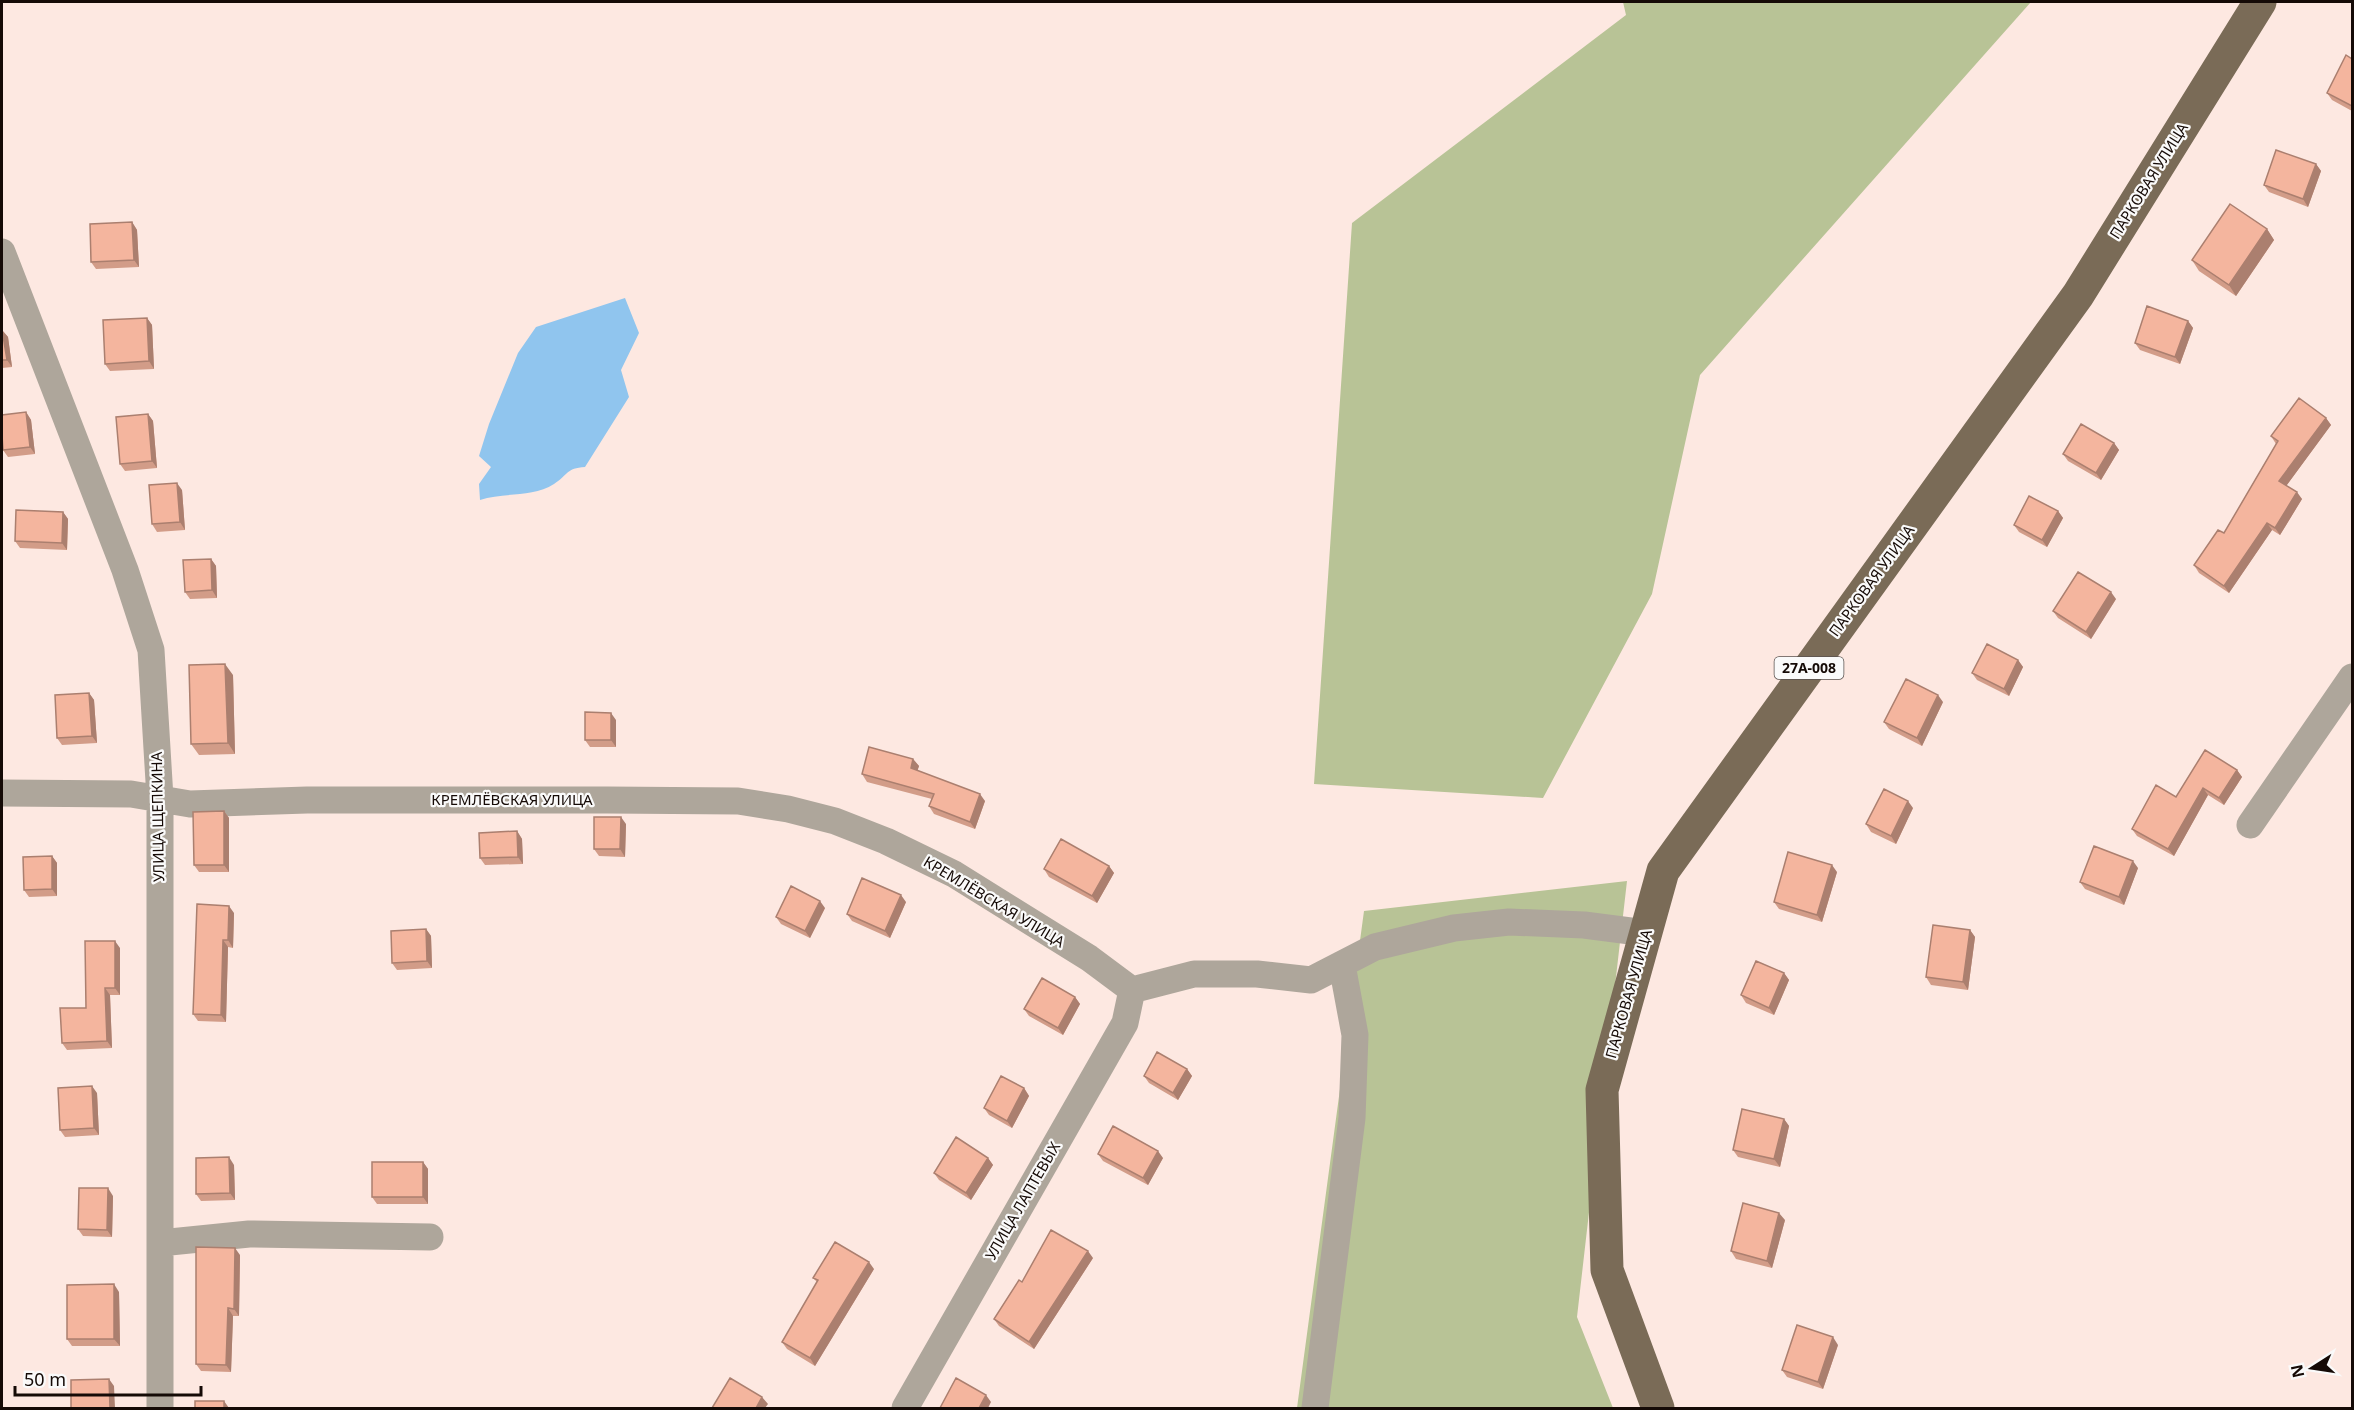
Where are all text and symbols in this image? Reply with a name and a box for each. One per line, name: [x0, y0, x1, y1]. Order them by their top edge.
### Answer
street label: ПАРКОВАЯ УЛИЦА: [2104, 118, 2192, 242]
street label: ПАРКОВАЯ УЛИЦА: [1824, 520, 1919, 640]
road number: 27А-008: [1774, 657, 1844, 679]
street label: УЛИЦА ЩЕПКИНА: [146, 751, 168, 882]
street label: КРЕМЛЁВСКАЯ УЛИЦА: [431, 789, 593, 809]
street label: КРЕМЛЁВСКАЯ УЛИЦА: [920, 851, 1069, 951]
street label: ПАРКОВАЯ УЛИЦА: [1600, 926, 1656, 1061]
street label: УЛИЦА ЛАПТЕВЫХ: [980, 1138, 1064, 1263]
north arrow: [2282, 1338, 2342, 1398]
scale bar: [15, 1359, 201, 1397]
text: N: [2285, 1362, 2309, 1380]
text: 50 m: [24, 1367, 66, 1391]

